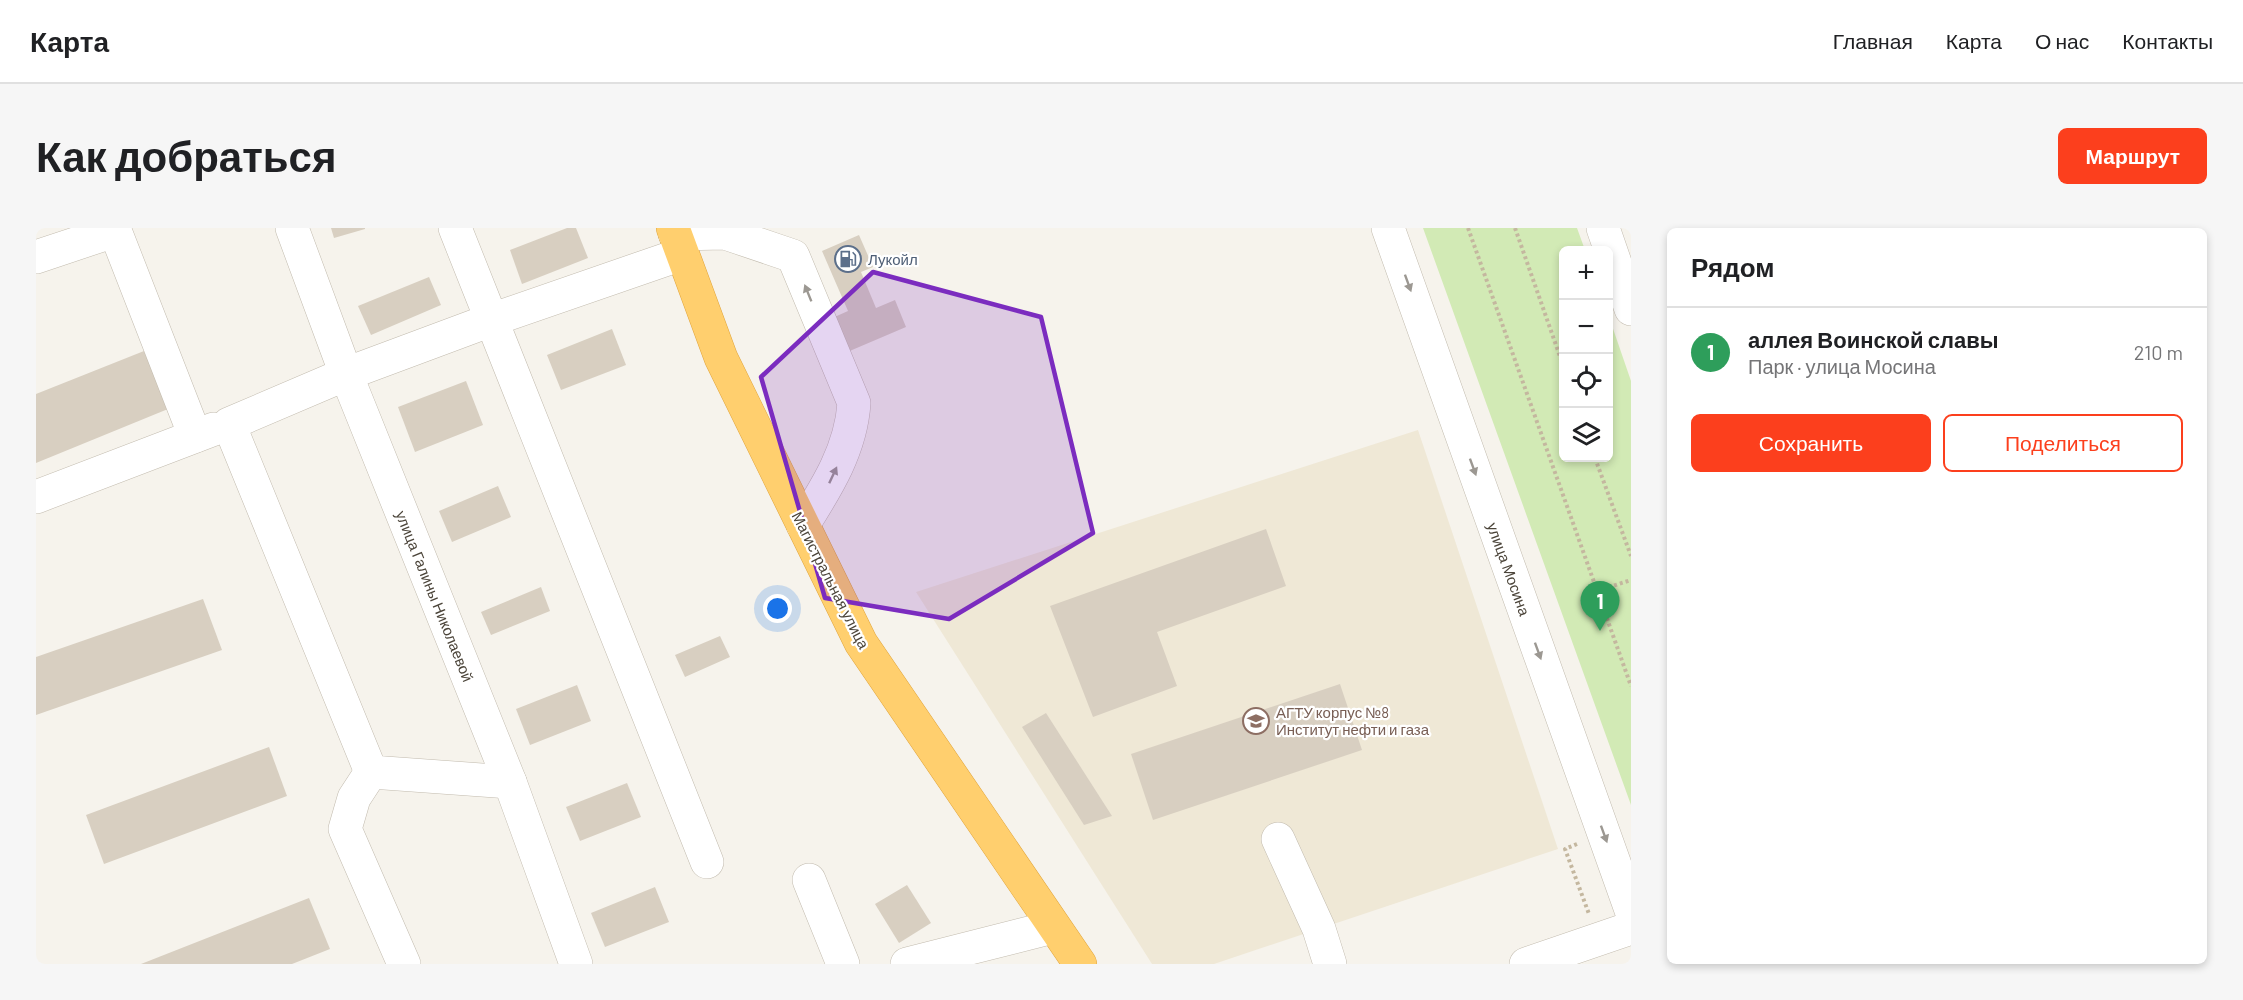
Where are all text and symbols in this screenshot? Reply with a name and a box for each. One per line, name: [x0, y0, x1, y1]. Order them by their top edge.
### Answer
text: Карта: [30, 24, 109, 58]
text: Главная: [1833, 28, 1913, 53]
text: Карта: [1946, 28, 2002, 53]
text: О нас: [2035, 28, 2089, 53]
text: Контакты: [2122, 28, 2213, 53]
button: Маршрут: [2058, 128, 2207, 184]
text: Как добраться: [36, 130, 336, 180]
fuel station icon: Лукойл: [833, 244, 863, 274]
map controls: [1559, 246, 1613, 462]
button: +: [1559, 246, 1613, 300]
place label: Лукойл: [868, 250, 918, 268]
text: Рядом: [1691, 251, 1774, 282]
one-way arrow: [1403, 274, 1413, 292]
one-way arrow: [803, 284, 812, 302]
button: −: [1559, 300, 1613, 354]
text: аллея Воинской славы: [1748, 326, 1999, 352]
text: 1: [1707, 340, 1714, 364]
text: 210 m: [2134, 340, 2183, 364]
button: locate: [1559, 354, 1613, 408]
text: Парк · улица Мосина: [1748, 354, 1936, 378]
button: layers: [1559, 408, 1613, 462]
button: Сохранить: [1691, 414, 1931, 472]
button: Поделиться: [1943, 414, 2183, 472]
one-way arrow: [1469, 458, 1479, 476]
one-way arrow: [828, 466, 838, 484]
street label: улица Галины Николаевой: [392, 508, 478, 684]
street label: Магистральная улица: [789, 508, 874, 652]
street label: улица Мосина: [1484, 520, 1534, 619]
pin: 1: [1580, 582, 1620, 631]
your location: [763, 594, 792, 623]
one-way arrow: [1534, 642, 1544, 660]
place label: АГТУ корпус №8 Институт нефти и газа: [1276, 703, 1430, 738]
school or university icon: АГТУ корпус №8 Институт нефти и газа: [1241, 706, 1271, 736]
one-way arrow: [1599, 825, 1609, 843]

